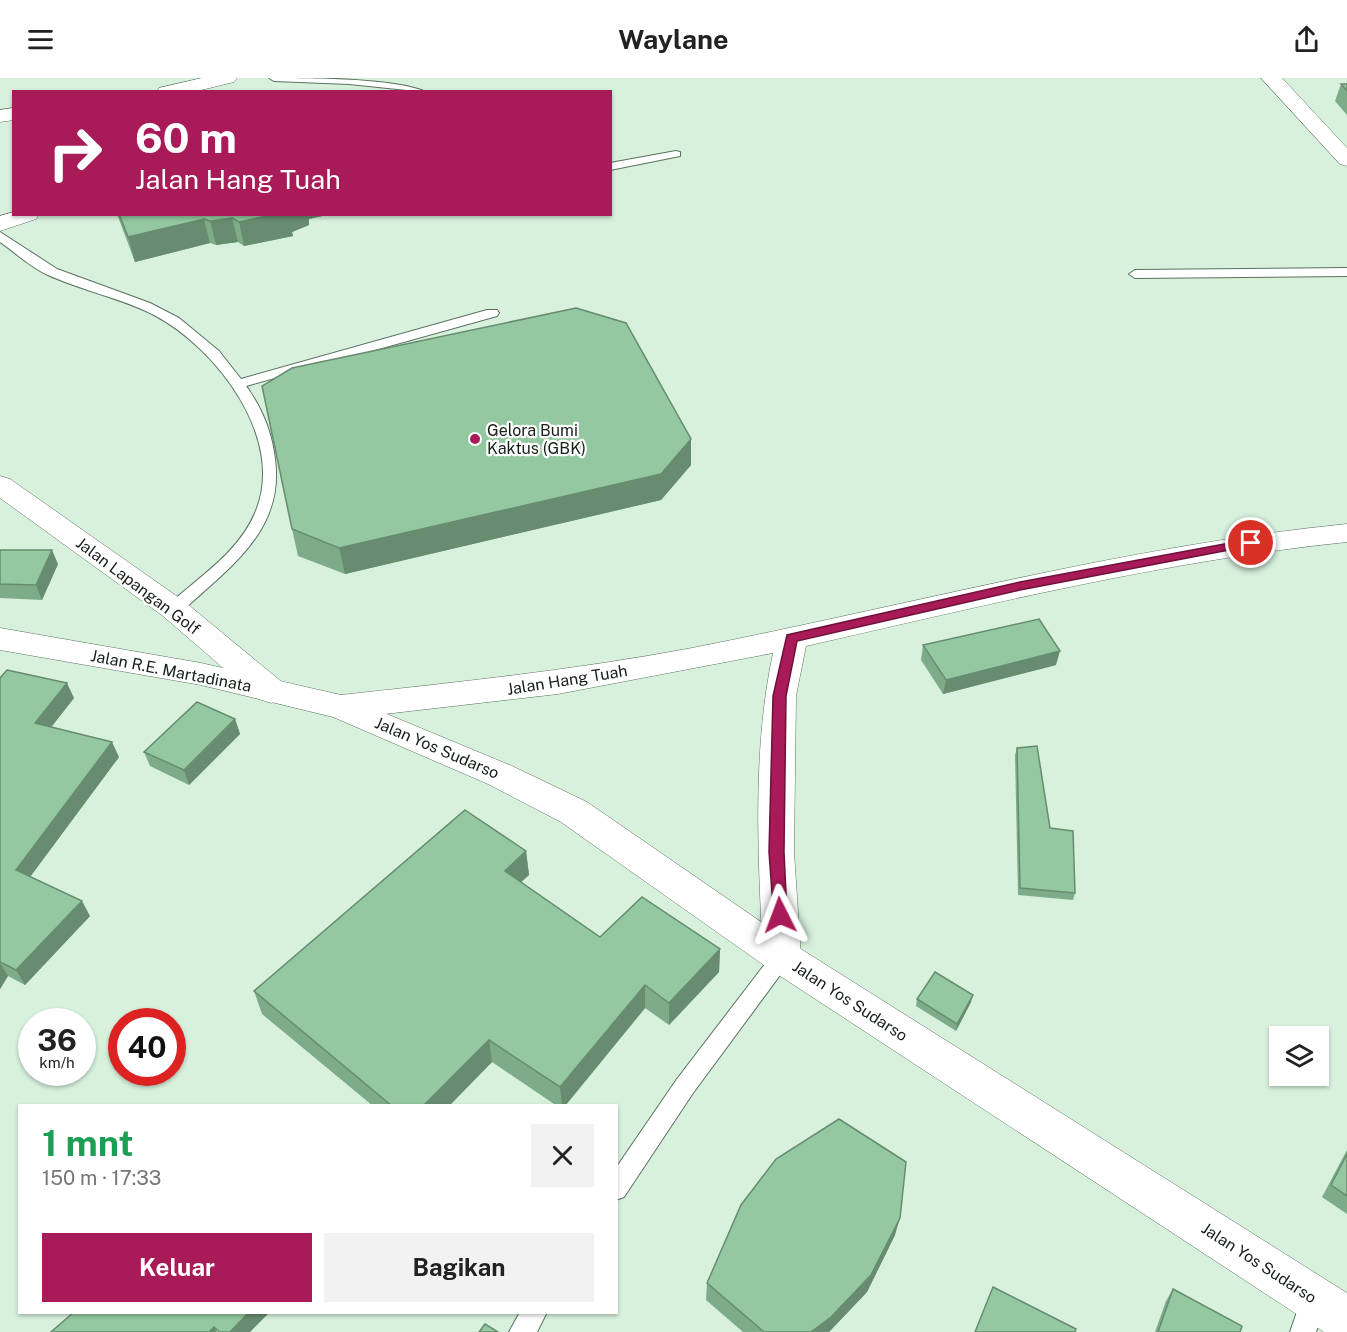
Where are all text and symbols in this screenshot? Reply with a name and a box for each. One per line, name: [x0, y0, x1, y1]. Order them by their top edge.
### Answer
icon: menu: [24, 23, 57, 56]
text: Waylane: [618, 23, 729, 55]
icon: share: [1290, 23, 1323, 56]
text: 60 m: [135, 113, 237, 162]
icon: right: [36, 114, 114, 192]
text: Jalan Hang Tuah: [135, 163, 341, 195]
place label: Gelora Bumi Kaktus (GBK): [487, 421, 586, 458]
marker: Gelora Bumi Kaktus (GBK): [468, 432, 482, 446]
pin: [1225, 517, 1276, 568]
icon: arrive: [1234, 526, 1267, 559]
street label: Jalan Lapangan Golf: [72, 533, 204, 639]
street label: Jalan R.E. Martadinata: [89, 646, 253, 696]
street label: Jalan Hang Tuah: [505, 661, 629, 699]
street label: Jalan Yos Sudarso: [372, 713, 502, 783]
position arrow: [748, 883, 812, 947]
street label: Jalan Yos Sudarso: [789, 957, 911, 1045]
speed limit sign: 40: [108, 1008, 186, 1086]
text: 36: [37, 1022, 77, 1058]
map controls: [1269, 1026, 1329, 1086]
button: layers: [1269, 1026, 1329, 1086]
text: km/h: [39, 1054, 75, 1071]
text: 1 mnt: [42, 1122, 133, 1164]
button: close: [531, 1124, 594, 1187]
text: 150 m · 17:33: [42, 1166, 161, 1190]
street label: Jalan Yos Sudarso: [1198, 1219, 1320, 1307]
button: Keluar: [42, 1233, 312, 1302]
button: Bagikan: [324, 1233, 594, 1302]

